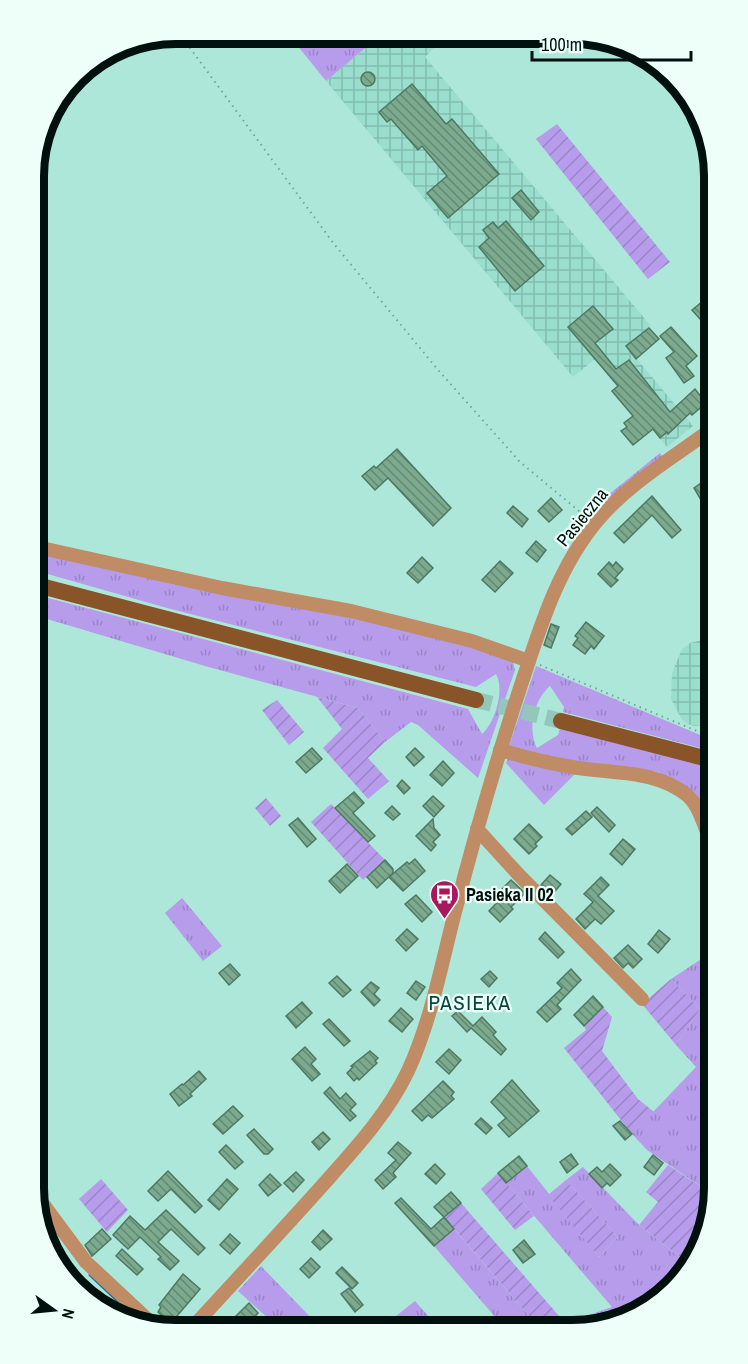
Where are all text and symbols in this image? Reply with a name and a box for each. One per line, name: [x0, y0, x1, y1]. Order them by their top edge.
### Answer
scale bar: [532, 24, 691, 62]
text: 100 m: [541, 32, 582, 57]
street label: Pasieczna: [551, 482, 613, 552]
bus stop icon: Pasieka II 02: [429, 878, 461, 920]
place label: Pasieka II 02: [466, 882, 554, 907]
district label: PASIEKA: [429, 988, 511, 1017]
north arrow: [24, 1280, 84, 1340]
text: N: [57, 1306, 80, 1321]

